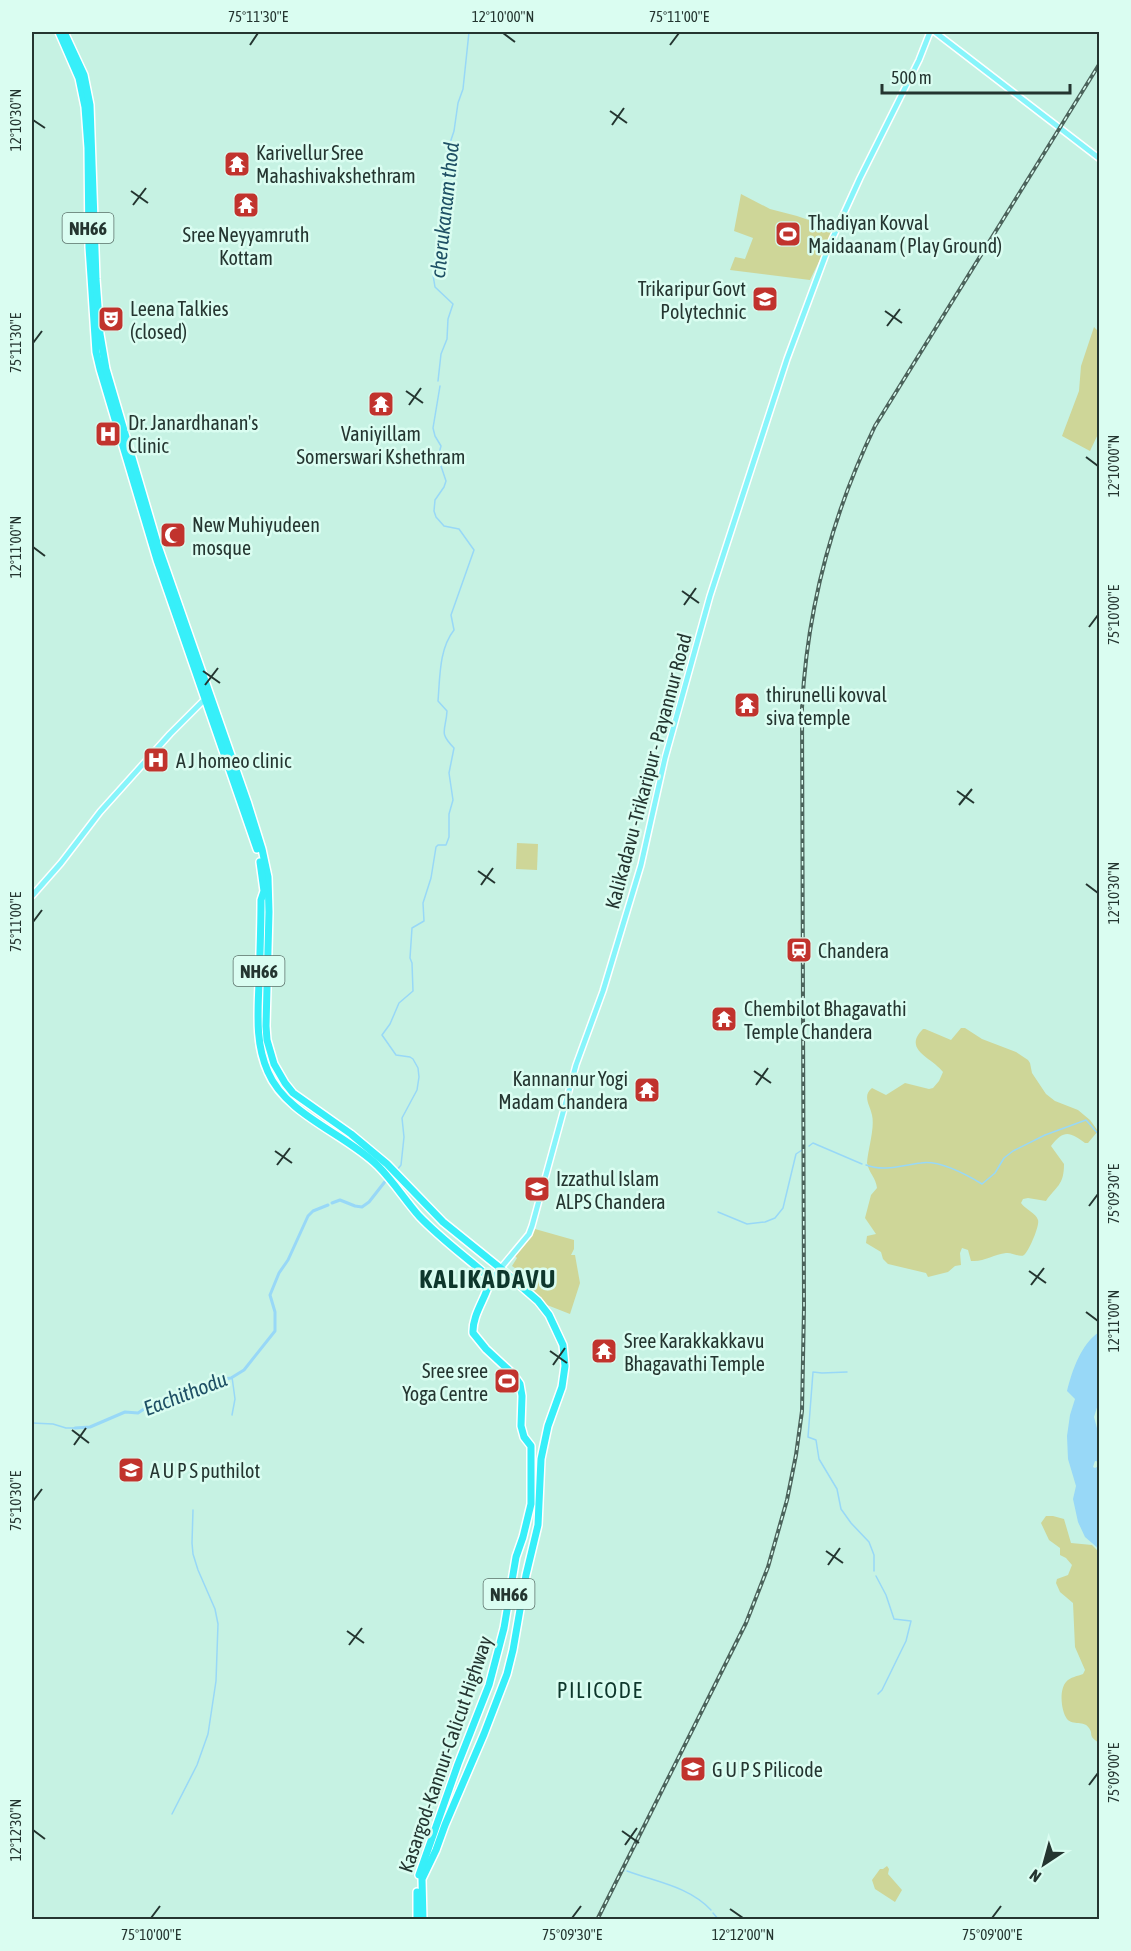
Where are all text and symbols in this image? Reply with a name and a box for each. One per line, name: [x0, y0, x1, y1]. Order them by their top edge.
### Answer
text: 75°11'30"E: [228, 8, 289, 25]
text: 12°10'00"N: [472, 8, 534, 25]
text: 75°11'00"E: [649, 8, 710, 25]
scale bar: [882, 57, 1070, 95]
text: 500 m: [891, 67, 932, 88]
text: 12°10'30"N: [7, 89, 24, 151]
place label: Karivellur Sree Mahashivakshethram: [256, 141, 416, 187]
water label: cherukanam thod: [425, 141, 463, 279]
temple icon: Karivellur Sree Mahashivakshethram: [222, 149, 252, 179]
temple icon: Sree Neyyamruth Kottam: [231, 190, 261, 220]
place label: Thadiyan Kovval Maidaanam ( Play Ground): [808, 211, 1002, 257]
road number: NH66: [62, 213, 113, 243]
sports icon: Thadiyan Kovval Maidaanam ( Play Ground): [773, 219, 803, 249]
place label: Sree Neyyamruth Kottam: [183, 223, 309, 269]
place label: Trikaripur Govt Polytechnic: [638, 277, 747, 323]
school or university icon: Trikaripur Govt Polytechnic: [750, 284, 780, 314]
place label: Leena Talkies (closed): [130, 297, 228, 343]
theatre icon: Leena Talkies (closed): [96, 304, 126, 334]
text: 75°11'30"E: [7, 312, 24, 373]
temple icon: Vaniyillam Somerswari Kshethram: [366, 389, 396, 419]
place label: Dr. Janardhanan's Clinic: [128, 411, 258, 457]
hospital icon: Dr. Janardhanan's Clinic: [93, 419, 123, 449]
place label: Vaniyillam Somerswari Kshethram: [297, 422, 465, 468]
text: 12°10'00"N: [1105, 435, 1122, 497]
place label: New Muhiyudeen mosque: [192, 513, 320, 559]
text: 12°11'00"N: [7, 516, 24, 578]
mosque icon: New Muhiyudeen mosque: [158, 520, 188, 550]
text: 75°10'00"E: [1105, 584, 1122, 645]
street label: Kalikadavu -Trikaripur - Payannur Road: [600, 631, 696, 911]
place label: thirunelli kovval siva temple: [766, 683, 888, 729]
temple icon: thirunelli kovval siva temple: [732, 690, 762, 720]
hospital icon: A J homeo clinic: [141, 745, 171, 775]
place label: A J homeo clinic: [176, 749, 292, 772]
text: 12°10'30"N: [1105, 862, 1122, 924]
text: 75°11'00"E: [7, 891, 24, 952]
station icon: Chandera: [784, 935, 814, 965]
place label: Chandera: [818, 939, 889, 962]
road number: NH66: [234, 956, 284, 986]
place label: Chembilot Bhagavathi Temple Chandera: [744, 997, 907, 1043]
temple icon: Chembilot Bhagavathi Temple Chandera: [709, 1004, 739, 1034]
place label: Kannannur Yogi Madam Chandera: [498, 1067, 628, 1113]
temple icon: Kannannur Yogi Madam Chandera: [632, 1075, 662, 1105]
text: 75°09'30"E: [1105, 1163, 1122, 1224]
place label: Izzathul Islam ALPS Chandera: [556, 1167, 666, 1213]
school or university icon: Izzathul Islam ALPS Chandera: [522, 1174, 552, 1204]
district label: KALIKADAVU: [419, 1264, 557, 1294]
text: 12°11'00"N: [1105, 1290, 1122, 1352]
place label: Sree Karakkakkavu Bhagavathi Temple: [624, 1329, 765, 1375]
temple icon: Sree Karakkakkavu Bhagavathi Temple: [589, 1336, 619, 1366]
place label: Sree sree Yoga Centre: [402, 1359, 488, 1405]
water label: Eachithodu: [140, 1366, 230, 1420]
sports icon: Sree sree Yoga Centre: [492, 1366, 522, 1396]
school or university icon: A U P S puthilot: [116, 1455, 146, 1485]
place label: A U P S puthilot: [150, 1459, 260, 1482]
text: 75°10'30"E: [7, 1470, 24, 1531]
road number: NH66: [484, 1579, 534, 1609]
street label: Kasargod-Kannur-Calicut Highway: [394, 1633, 496, 1875]
district label: PILICODE: [557, 1677, 643, 1703]
text: 75°09'00"E: [1105, 1742, 1122, 1803]
school or university icon: G U P S Pilicode: [678, 1754, 708, 1784]
place label: G U P S Pilicode: [712, 1758, 823, 1781]
text: 12°12'30"N: [7, 1799, 24, 1861]
north arrow: [1014, 1834, 1074, 1894]
text: N: [1026, 1866, 1044, 1886]
text: 75°10'00"E: [121, 1926, 182, 1943]
text: 75°09'30"E: [542, 1926, 603, 1943]
text: 12°12'00"N: [712, 1926, 774, 1943]
text: 75°09'00"E: [962, 1926, 1023, 1943]

